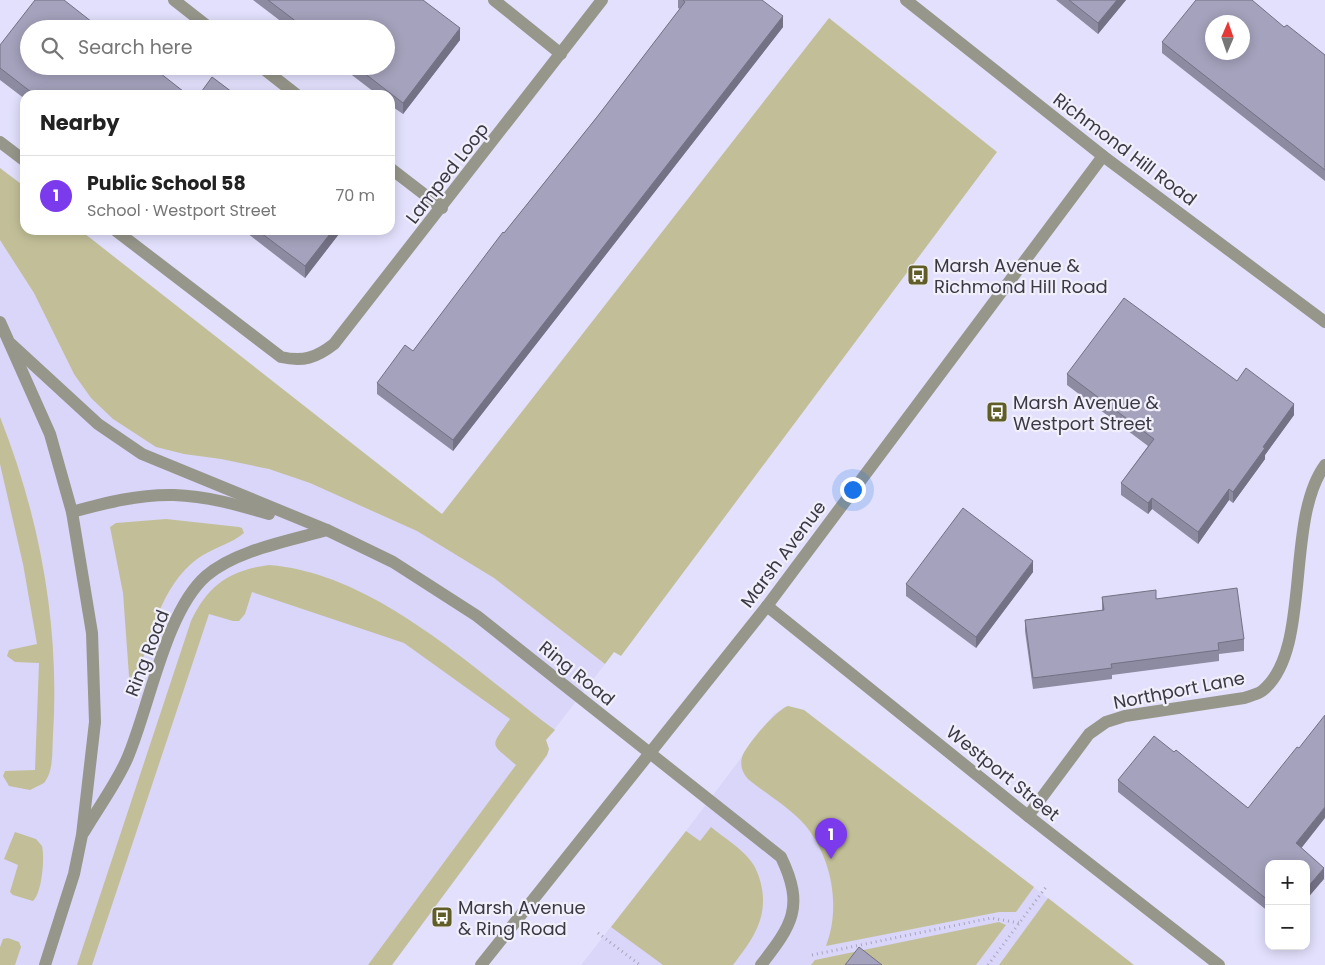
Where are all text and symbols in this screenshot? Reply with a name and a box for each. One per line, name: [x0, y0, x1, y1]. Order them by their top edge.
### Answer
north arrow: [1205, 15, 1250, 60]
search box: [20, 20, 395, 75]
icon: search: [38, 34, 66, 62]
text: Search here: [78, 34, 192, 61]
street label: Richmond Hill Road: [1048, 87, 1202, 211]
text: Nearby: [40, 108, 120, 137]
street label: Lamped Loop: [400, 117, 494, 229]
text: Public School 58: [87, 170, 246, 197]
text: 1: [53, 184, 59, 207]
text: 70 m: [335, 184, 375, 207]
text: School · Westport Street: [87, 199, 276, 222]
place label: Marsh Avenue & Richmond Hill Road: [934, 253, 1108, 299]
bus stop icon: Marsh Avenue & Richmond Hill Road: [906, 263, 930, 287]
place label: Marsh Avenue & Westport Street: [1013, 390, 1159, 436]
bus stop icon: Marsh Avenue & Westport Street: [985, 400, 1009, 424]
your location: [840, 477, 866, 503]
street label: Marsh Avenue: [735, 495, 831, 613]
street label: Ring Road: [119, 606, 175, 700]
street label: Ring Road: [534, 635, 620, 711]
street label: Northport Lane: [1111, 665, 1247, 715]
street label: Westport Street: [941, 720, 1065, 826]
pin: 1: [815, 818, 847, 859]
map controls: [1265, 860, 1310, 950]
button: +: [1265, 860, 1310, 905]
place label: Marsh Avenue & Ring Road: [458, 895, 586, 941]
bus stop icon: Marsh Avenue & Ring Road: [430, 905, 454, 929]
button: −: [1265, 905, 1310, 950]

